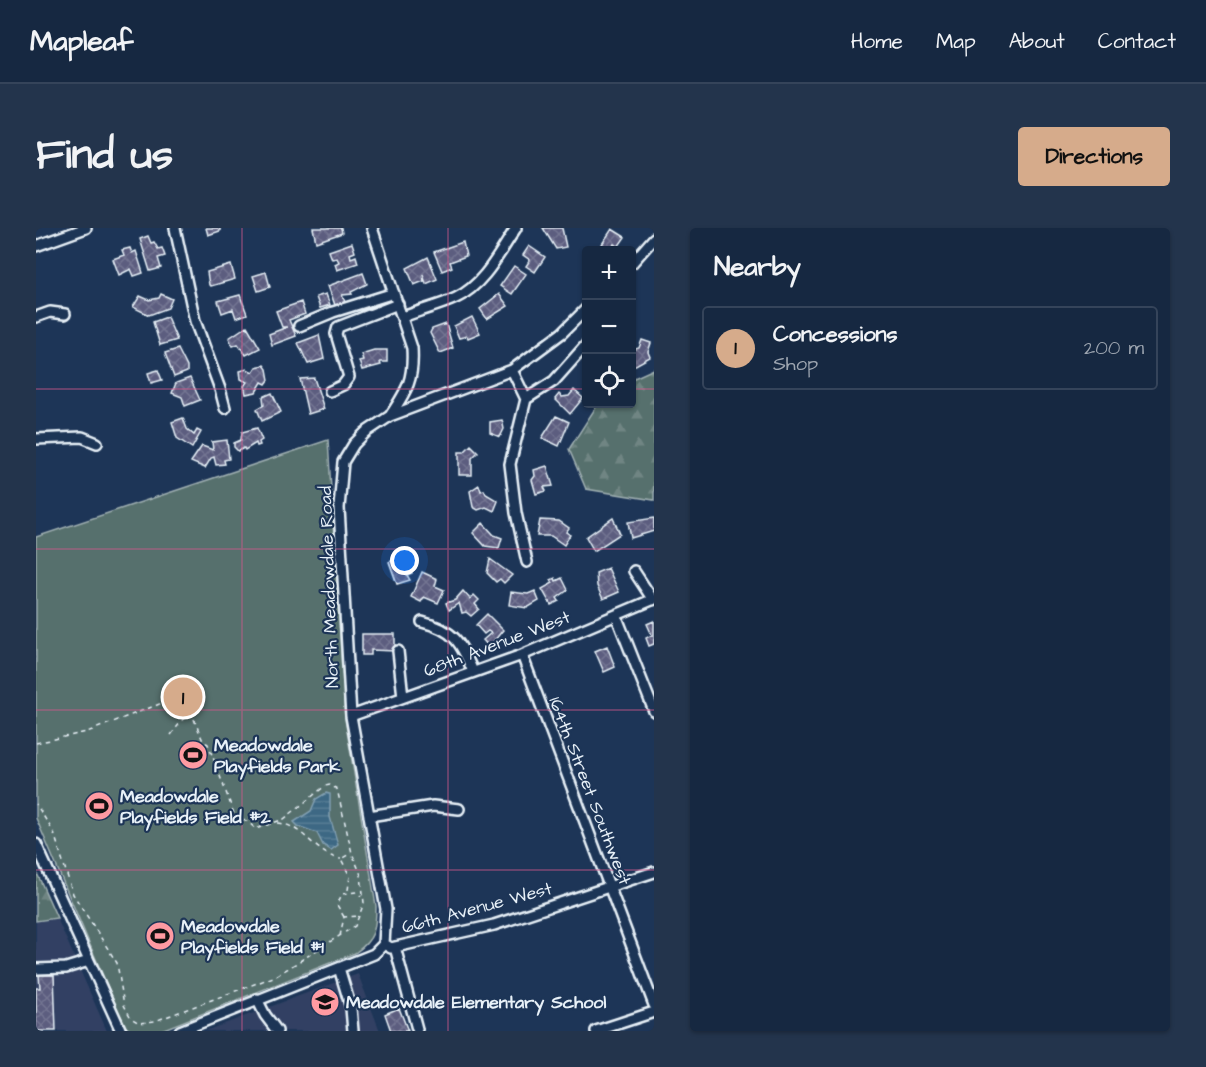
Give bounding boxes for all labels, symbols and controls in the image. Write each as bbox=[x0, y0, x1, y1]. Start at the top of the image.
text: Mapleaf bbox=[30, 22, 133, 61]
text: Home bbox=[851, 27, 903, 56]
text: Map bbox=[936, 27, 976, 56]
text: About bbox=[1009, 27, 1065, 56]
text: Contact bbox=[1098, 27, 1176, 56]
text: Find us bbox=[36, 127, 173, 185]
button: Directions bbox=[1018, 127, 1170, 186]
map controls bbox=[582, 246, 636, 408]
button: + bbox=[582, 246, 636, 300]
text: Nearby bbox=[714, 249, 801, 285]
button: − bbox=[582, 300, 636, 354]
text: Concessions bbox=[773, 319, 898, 350]
text: 1 bbox=[734, 334, 737, 362]
text: 200 m bbox=[1084, 334, 1144, 362]
text: Shop bbox=[773, 350, 818, 378]
button: locate bbox=[582, 354, 636, 408]
street label: North Meadowdale Road bbox=[313, 486, 345, 688]
your location bbox=[390, 546, 419, 575]
street label: 68th Avenue West bbox=[420, 604, 575, 683]
pin: 1 bbox=[164, 674, 202, 720]
street label: 164th Street Southwest bbox=[543, 693, 638, 889]
place label: Meadowdale Playfields Park bbox=[214, 733, 341, 780]
sports icon: Meadowdale Playfields Park bbox=[177, 739, 209, 771]
place label: Meadowdale Playfields Field #2 bbox=[120, 784, 271, 831]
sports icon: Meadowdale Playfields Field #2 bbox=[83, 790, 115, 822]
street label: 66th Avenue West bbox=[399, 876, 556, 940]
place label: Meadowdale Playfields Field #1 bbox=[181, 914, 324, 961]
sports icon: Meadowdale Playfields Field #1 bbox=[144, 920, 176, 952]
school or university icon: Meadowdale Elementary School bbox=[309, 986, 341, 1018]
place label: Meadowdale Elementary School bbox=[346, 990, 606, 1016]

